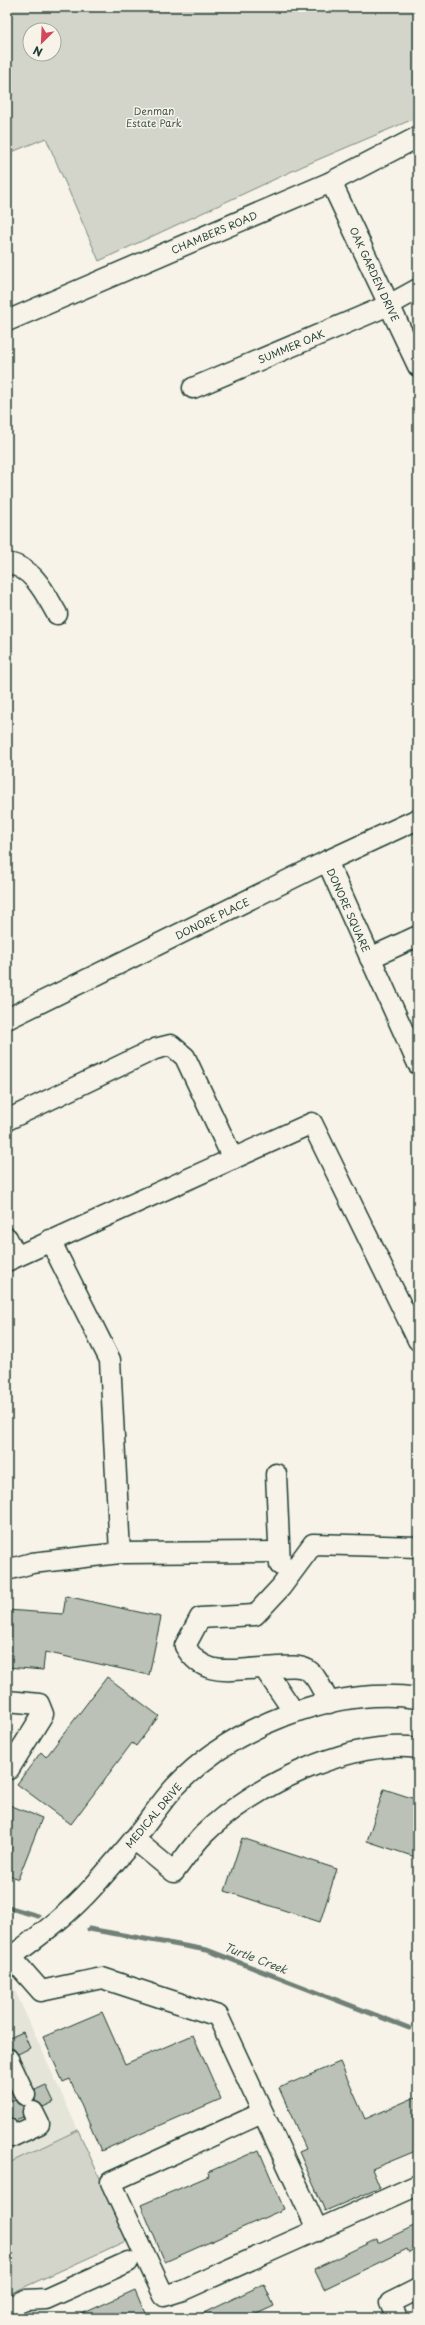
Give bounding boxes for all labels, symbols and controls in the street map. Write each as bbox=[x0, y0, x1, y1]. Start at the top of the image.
north arrow bbox=[22, 22, 62, 62]
text: N bbox=[30, 42, 45, 61]
park label: Denman Estate Park bbox=[126, 103, 182, 130]
street label: CHAMBERS ROAD bbox=[169, 207, 259, 257]
street label: OAK GARDEN DRIVE bbox=[347, 224, 403, 324]
street label: SUMMER OAK bbox=[255, 325, 327, 367]
street label: DONORE SQUARE bbox=[324, 866, 374, 954]
street label: DONORE PLACE bbox=[172, 894, 252, 942]
street label: MEDICAL DRIVE bbox=[121, 1779, 185, 1851]
water label: Turtle Creek bbox=[222, 1938, 291, 1978]

